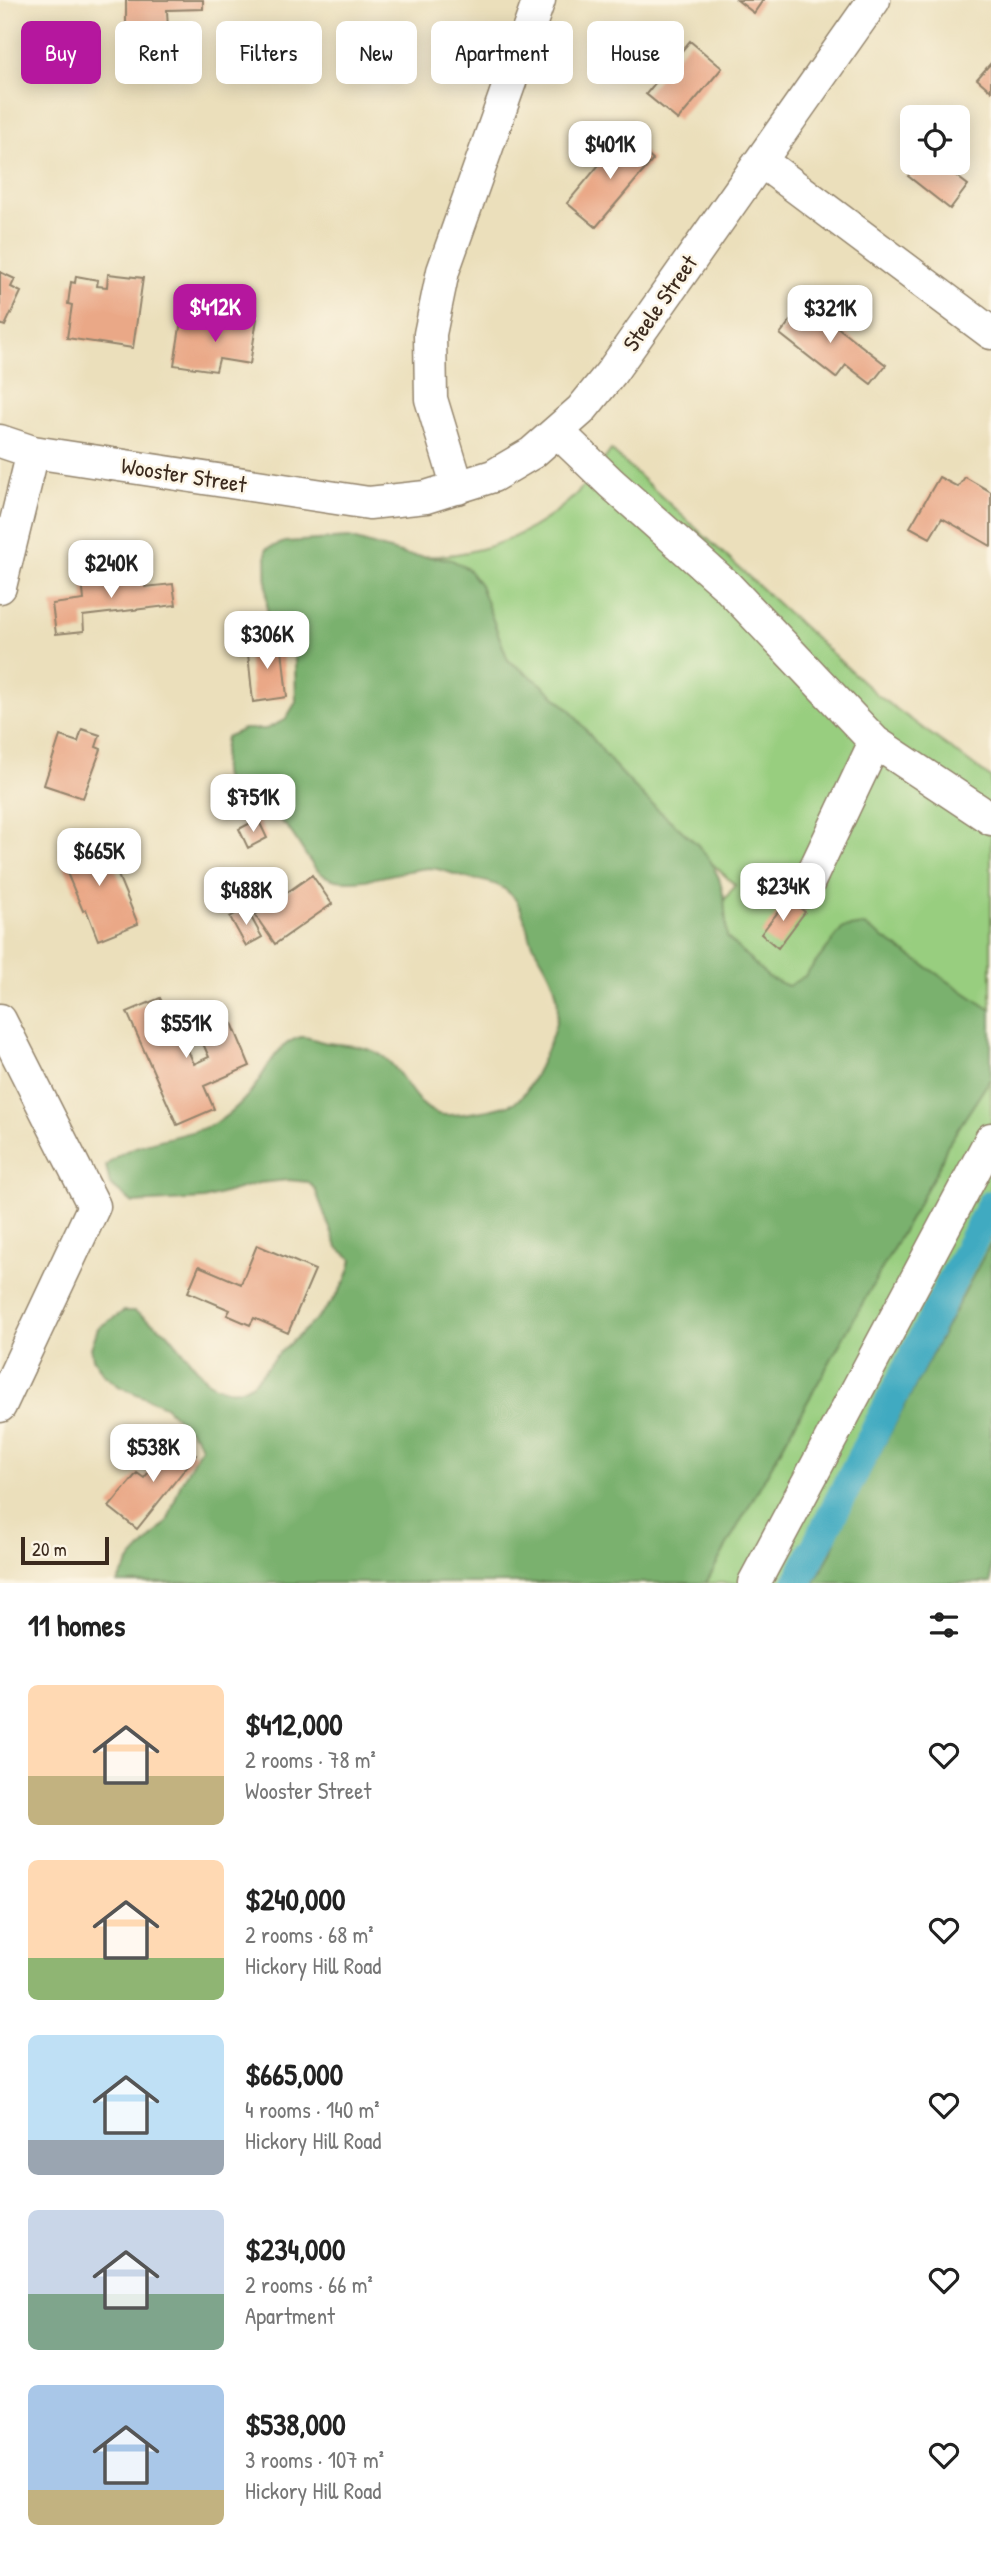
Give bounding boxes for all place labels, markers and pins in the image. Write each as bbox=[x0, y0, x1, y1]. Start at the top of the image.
pin: $401K bbox=[561, 122, 659, 181]
pin: $412K bbox=[166, 284, 264, 344]
pin: $321K bbox=[781, 286, 879, 345]
pin: $240K bbox=[62, 540, 160, 600]
pin: $306K bbox=[218, 612, 316, 671]
pin: $751K bbox=[204, 774, 302, 834]
pin: $665K bbox=[50, 828, 148, 888]
pin: $234K bbox=[734, 864, 832, 923]
pin: $488K bbox=[197, 867, 295, 927]
pin: $551K bbox=[137, 1000, 235, 1060]
pin: $538K bbox=[104, 1424, 202, 1484]

